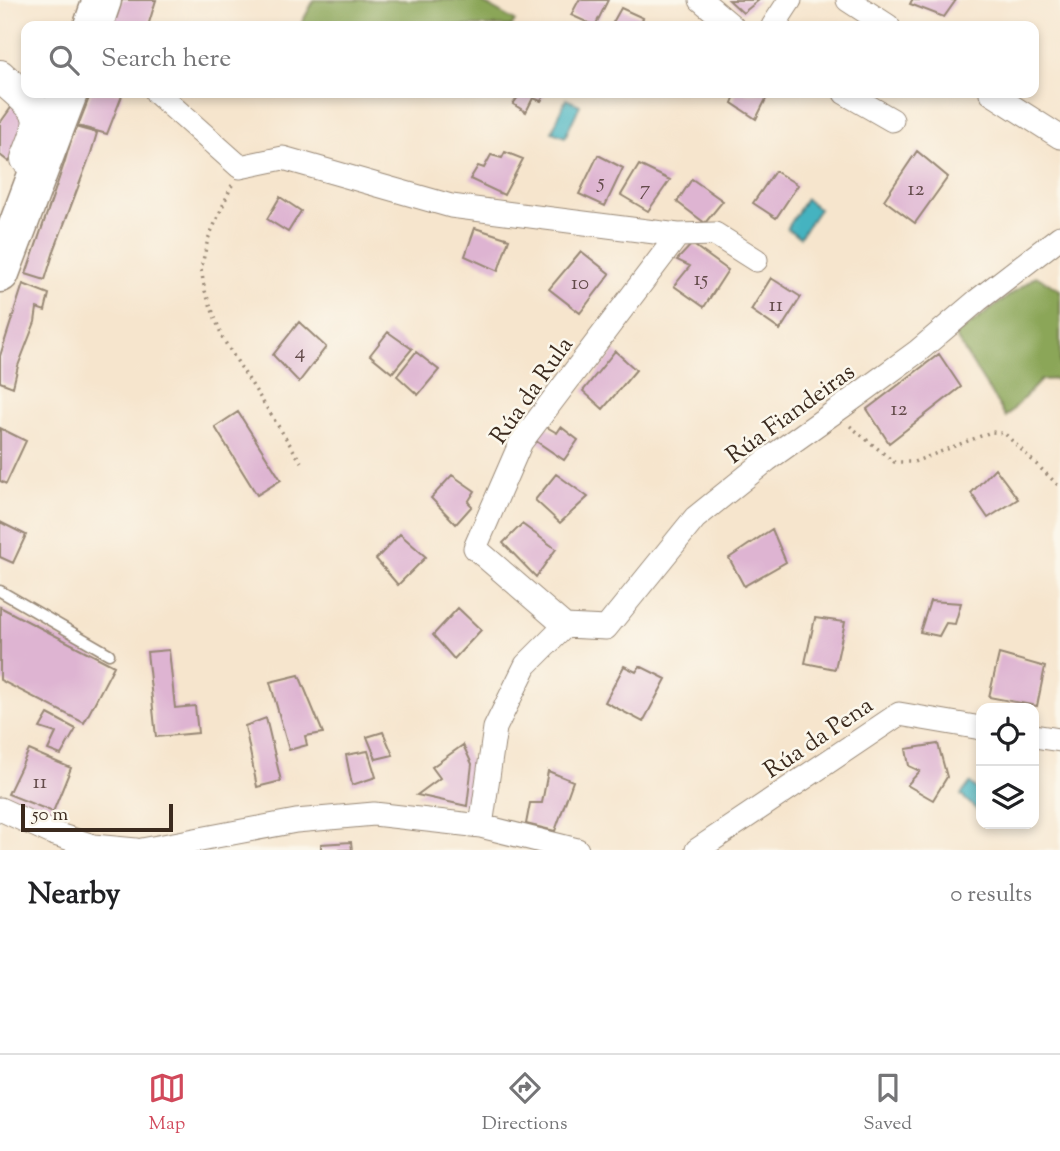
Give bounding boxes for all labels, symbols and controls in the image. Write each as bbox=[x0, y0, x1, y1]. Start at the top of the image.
search box bbox=[21, 21, 1039, 98]
icon: search bbox=[45, 41, 83, 79]
text: Search here bbox=[101, 41, 231, 78]
house number: 5 bbox=[596, 168, 605, 198]
house number: 7 bbox=[640, 175, 651, 205]
house number: 12 bbox=[908, 175, 925, 205]
house number: 15 bbox=[694, 265, 708, 295]
house number: 10 bbox=[571, 269, 589, 299]
house number: 11 bbox=[769, 291, 783, 321]
street label: Rúa da Rula bbox=[483, 330, 582, 452]
house number: 4 bbox=[295, 338, 305, 368]
street label: Rúa Fiandeiras bbox=[720, 356, 863, 473]
house number: 12 bbox=[891, 395, 908, 425]
street label: Rúa da Pena bbox=[758, 690, 881, 788]
map controls bbox=[976, 703, 1039, 829]
button: locate bbox=[976, 703, 1039, 766]
button: layers bbox=[976, 766, 1039, 829]
house number: 11 bbox=[33, 768, 47, 798]
scale bar bbox=[21, 801, 173, 833]
text: 50 m bbox=[32, 802, 68, 829]
text: Nearby bbox=[28, 874, 120, 917]
text: 0 results bbox=[950, 879, 1032, 912]
tab: Map bbox=[148, 1069, 186, 1138]
tab: Directions bbox=[482, 1069, 567, 1138]
tab: Saved bbox=[863, 1069, 912, 1138]

